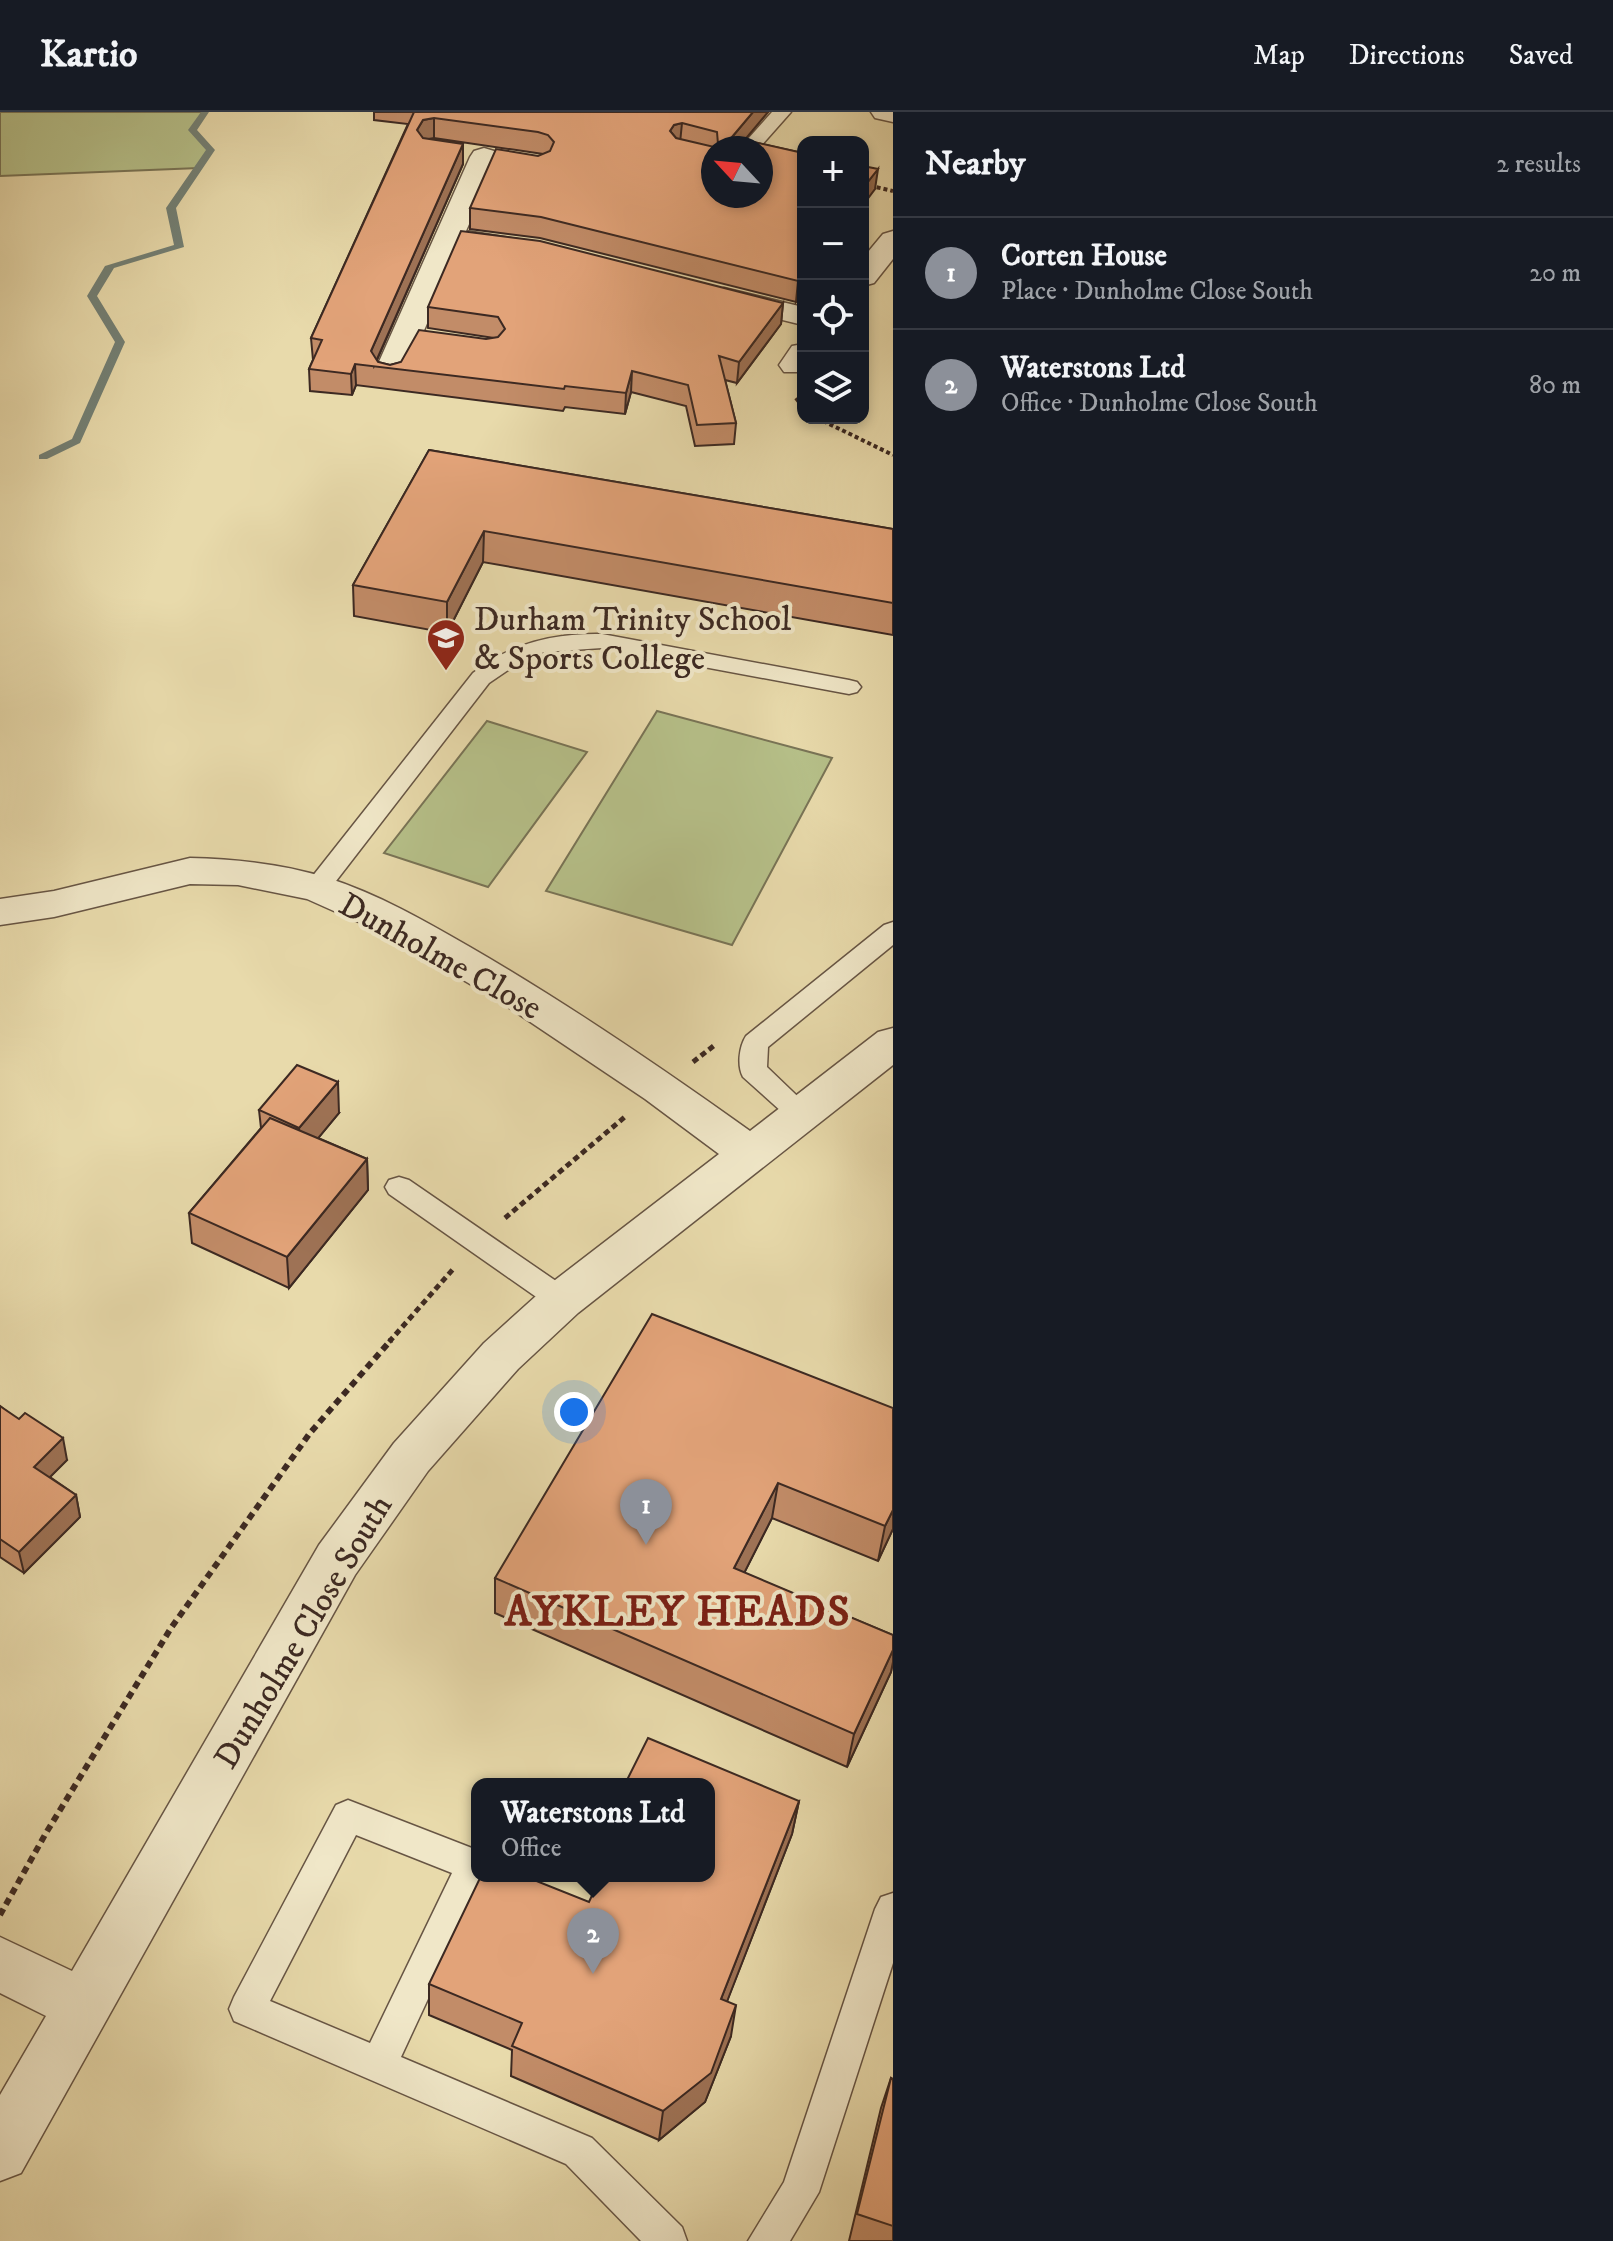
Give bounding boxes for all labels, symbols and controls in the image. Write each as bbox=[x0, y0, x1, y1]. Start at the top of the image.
text: Kartio bbox=[40, 31, 137, 79]
text: Map bbox=[1253, 38, 1305, 73]
text: Directions bbox=[1349, 38, 1465, 73]
text: Saved bbox=[1509, 38, 1573, 73]
north arrow bbox=[701, 136, 773, 208]
map controls bbox=[797, 136, 869, 424]
button: + bbox=[797, 136, 869, 208]
text: Nearby bbox=[925, 143, 1026, 185]
text: 2 results bbox=[1496, 148, 1581, 181]
button: − bbox=[797, 208, 869, 280]
text: Corten House bbox=[1001, 238, 1167, 275]
text: 1 bbox=[946, 257, 956, 290]
text: 20 m bbox=[1529, 257, 1581, 290]
text: Place · Dunholme Close South bbox=[1001, 275, 1313, 308]
button: locate bbox=[797, 280, 869, 352]
text: Waterstons Ltd bbox=[1001, 350, 1185, 387]
button: layers bbox=[797, 352, 869, 424]
text: 2 bbox=[945, 369, 957, 402]
text: 80 m bbox=[1529, 369, 1581, 402]
text: Office · Dunholme Close South bbox=[1001, 387, 1318, 420]
place label: Durham Trinity School & Sports College bbox=[474, 599, 792, 680]
school or university icon: Durham Trinity School & Sports College bbox=[425, 617, 467, 672]
street label: Dunholme Close bbox=[331, 884, 549, 1030]
your location bbox=[554, 1392, 594, 1432]
pin: 1 bbox=[620, 1479, 672, 1545]
street label: Dunholme Close South bbox=[205, 1487, 402, 1777]
district label: AYKLEY HEADS bbox=[504, 1587, 851, 1639]
popup bbox=[471, 1778, 715, 1882]
text: Waterstons Ltd bbox=[501, 1795, 685, 1832]
text: Office bbox=[501, 1832, 562, 1865]
pin: 2 bbox=[567, 1908, 619, 1974]

